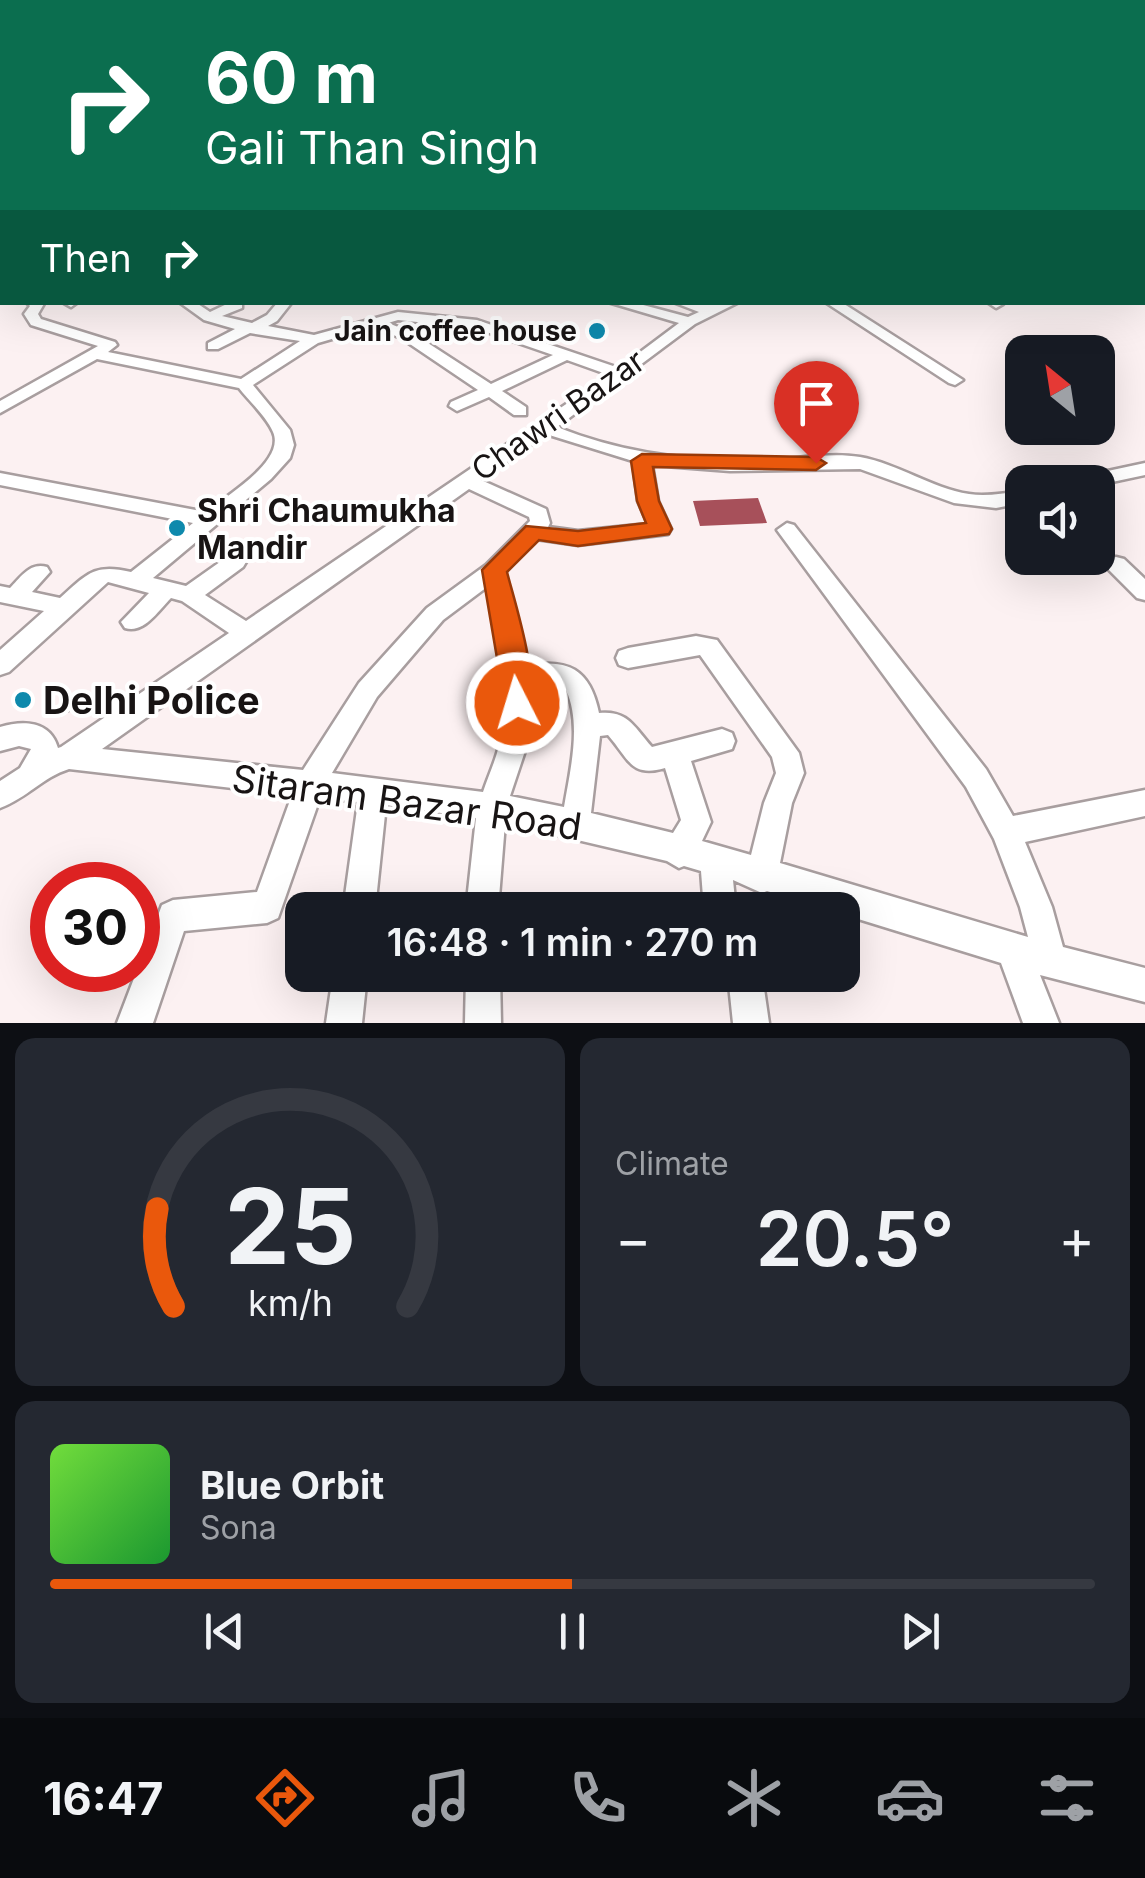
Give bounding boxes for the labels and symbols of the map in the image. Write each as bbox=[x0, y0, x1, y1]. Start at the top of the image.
place label: Jain coffee house bbox=[334, 314, 577, 348]
marker: Jain coffee house bbox=[586, 320, 608, 342]
north arrow bbox=[1005, 335, 1115, 445]
street label: Chawri Bazar bbox=[464, 341, 652, 489]
pin bbox=[774, 361, 859, 464]
place label: Shri Chaumukha Mandir bbox=[197, 491, 456, 567]
marker: Shri Chaumukha Mandir bbox=[166, 517, 188, 539]
position arrow bbox=[465, 651, 569, 755]
place label: Delhi Police bbox=[43, 677, 260, 723]
marker: Delhi Police bbox=[12, 689, 34, 711]
street label: Sitaram Bazar Road bbox=[229, 755, 585, 849]
speed limit sign: 30 bbox=[30, 862, 160, 992]

